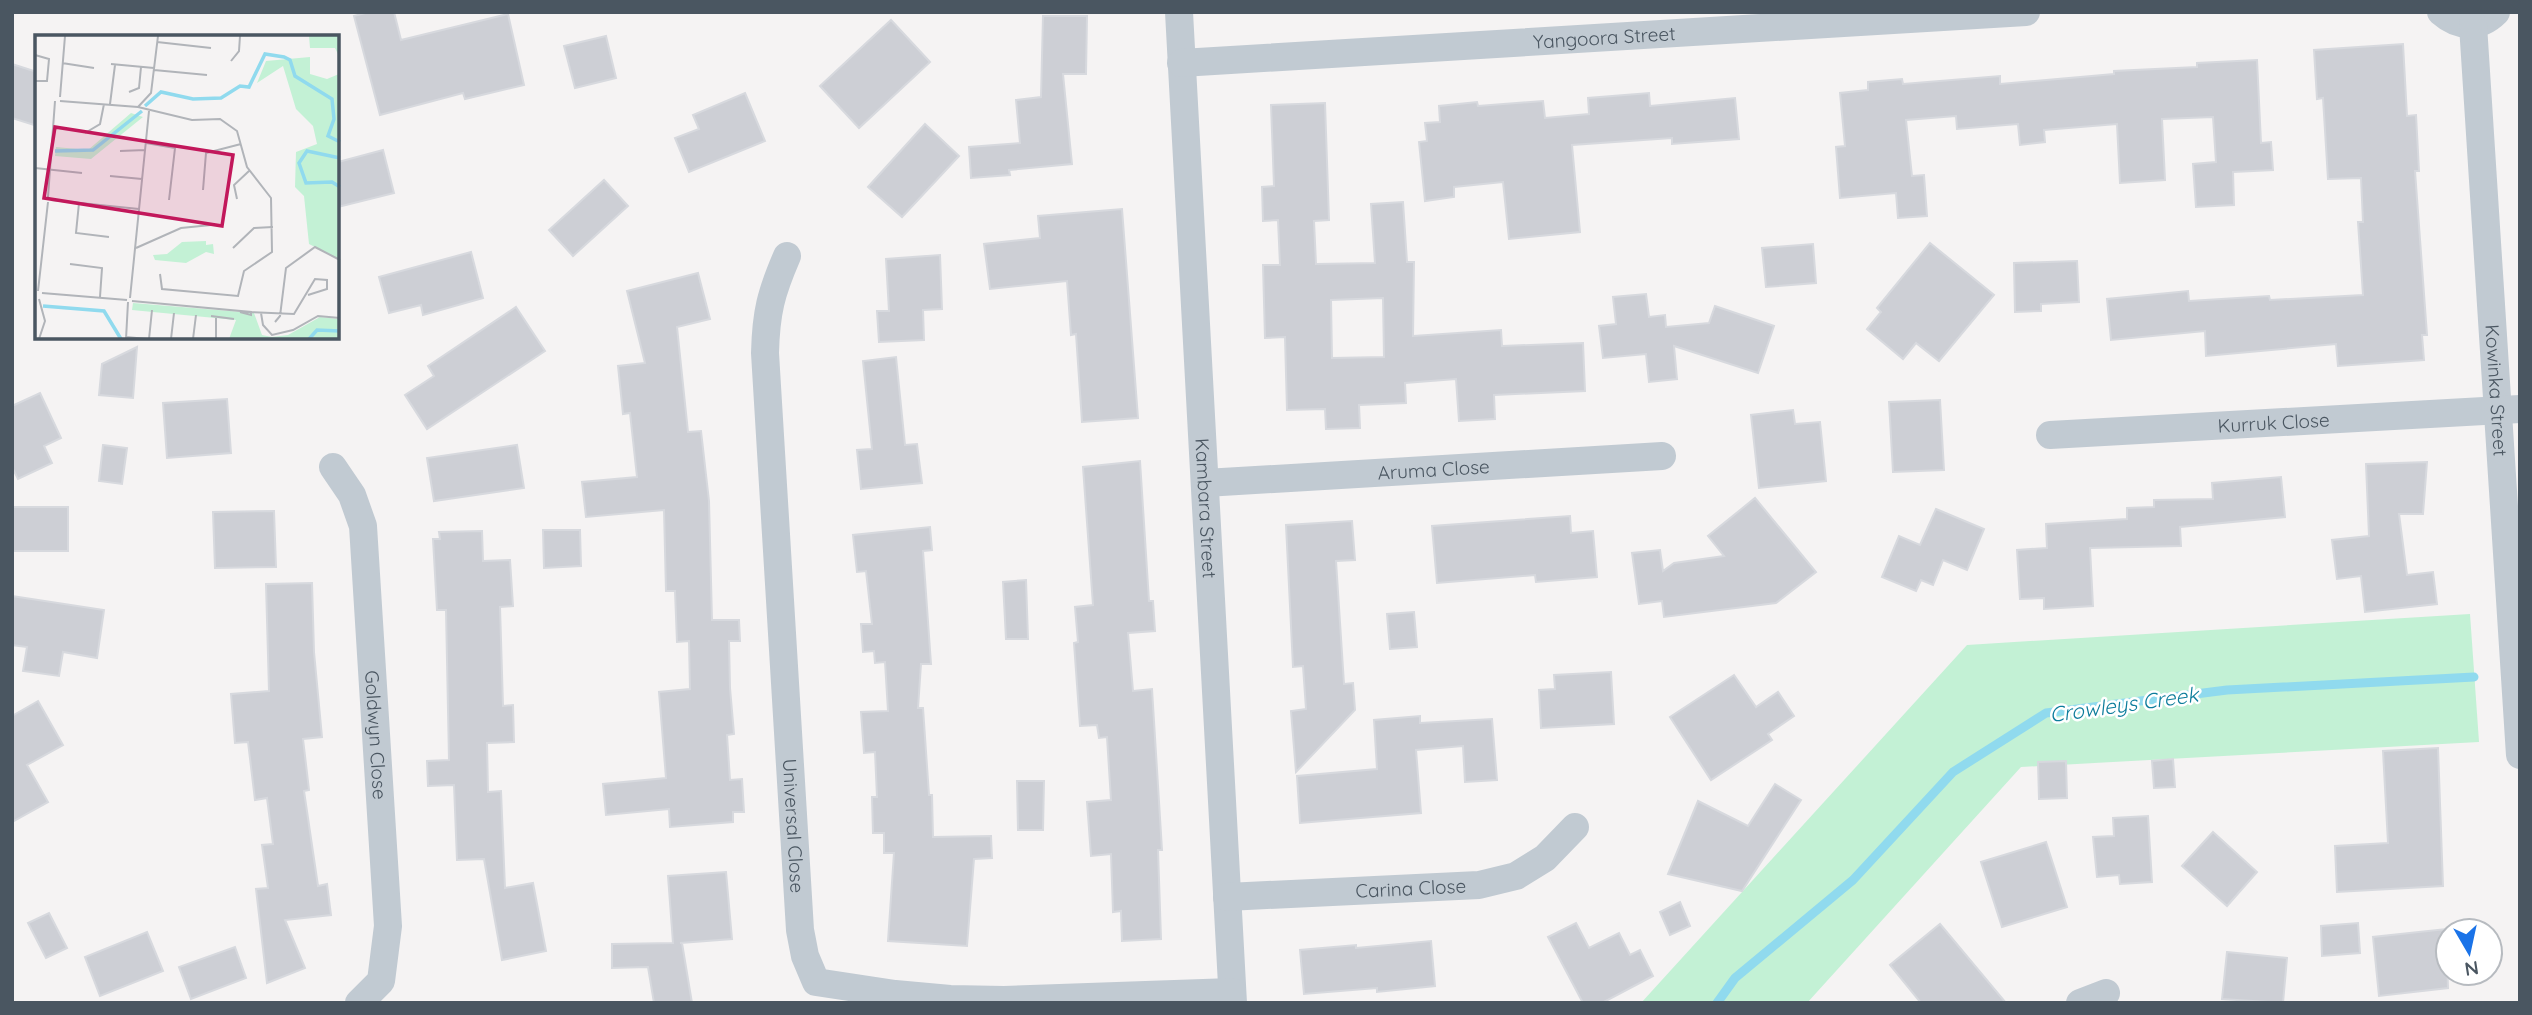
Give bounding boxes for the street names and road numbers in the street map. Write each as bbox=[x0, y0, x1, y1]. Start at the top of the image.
street label: Yangoora Street bbox=[1532, 21, 1676, 54]
street label: Kowinka Street bbox=[2480, 324, 2513, 457]
street label: Kurruk Close bbox=[2217, 408, 2330, 438]
street label: Kambara Street bbox=[1190, 437, 1222, 579]
street label: Aruma Close bbox=[1377, 454, 1490, 485]
street label: Goldwyn Close bbox=[360, 670, 392, 800]
street label: Universal Close bbox=[778, 758, 810, 894]
street label: Carina Close bbox=[1355, 874, 1467, 903]

